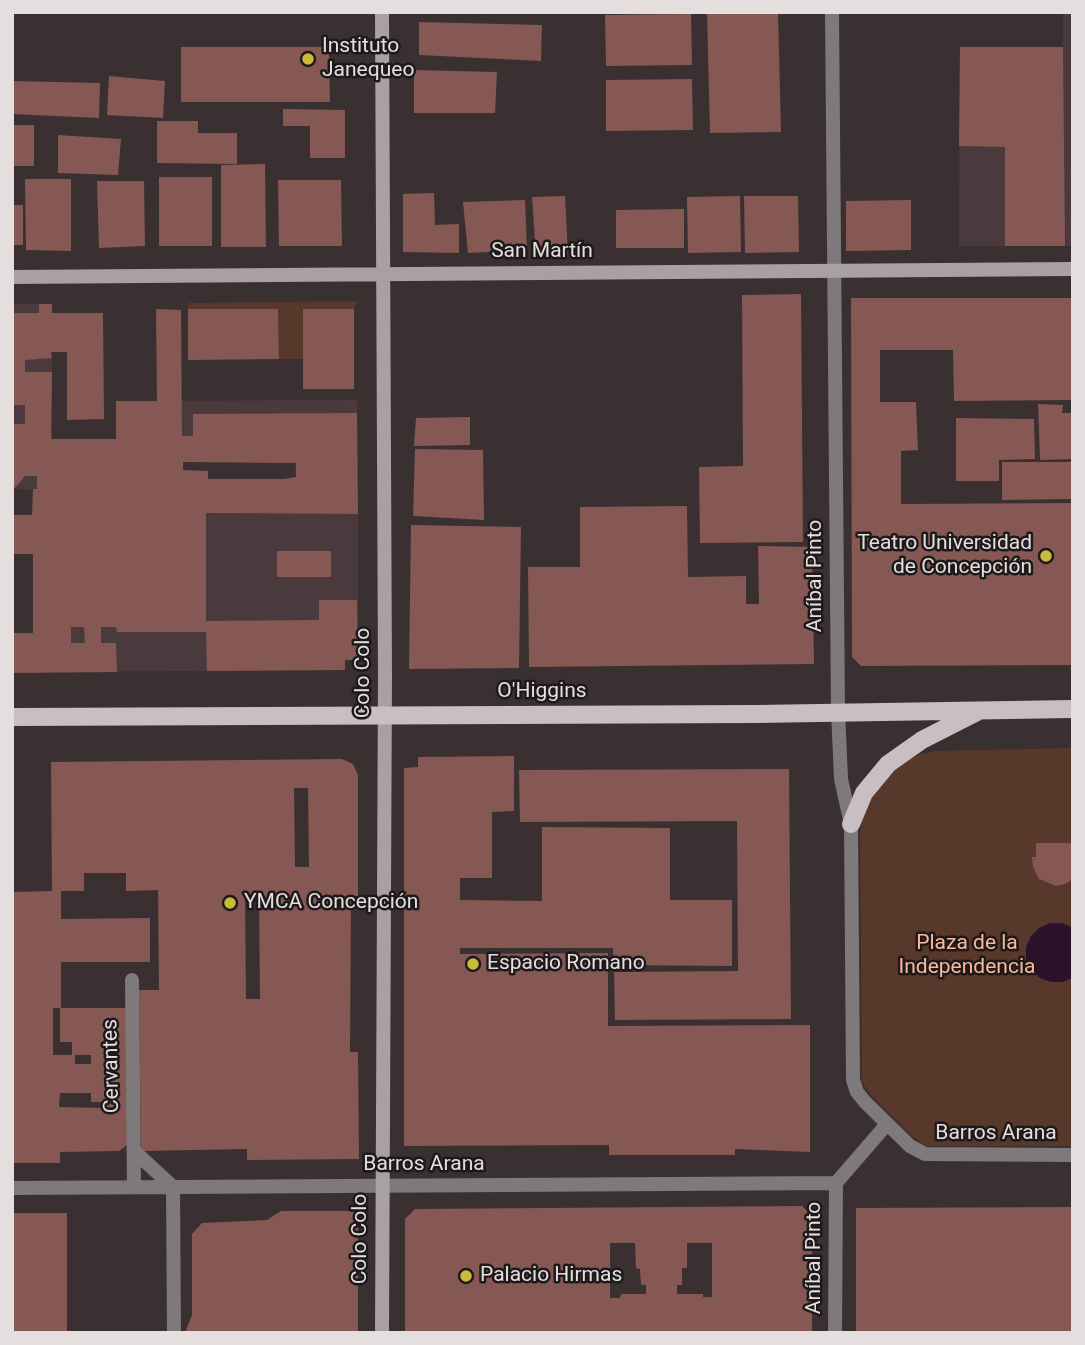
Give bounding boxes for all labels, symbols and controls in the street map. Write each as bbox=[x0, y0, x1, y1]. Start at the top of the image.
place label: Instituto Janequeo bbox=[322, 34, 414, 84]
marker: Instituto Janequeo bbox=[300, 51, 316, 67]
street label: San Martín bbox=[491, 239, 593, 265]
street label: Aníbal Pinto bbox=[803, 520, 829, 632]
place label: Teatro Universidad de Concepción bbox=[857, 531, 1032, 581]
marker: Teatro Universidad de Concepción bbox=[1038, 548, 1054, 564]
street label: Colo Colo bbox=[351, 628, 377, 718]
street label: O'Higgins bbox=[497, 679, 587, 705]
place label: YMCA Concepción bbox=[244, 890, 418, 916]
marker: YMCA Concepción bbox=[222, 895, 238, 911]
park label: Plaza de la Independencia bbox=[899, 931, 1035, 981]
place label: Espacio Romano bbox=[487, 951, 645, 977]
marker: Espacio Romano bbox=[465, 956, 481, 972]
street label: Cervantes bbox=[99, 1019, 125, 1113]
street label: Barros Arana bbox=[935, 1121, 1057, 1147]
street label: Barros Arana bbox=[363, 1152, 485, 1178]
street label: Colo Colo bbox=[348, 1194, 374, 1284]
street label: Aníbal Pinto bbox=[802, 1202, 828, 1314]
place label: Palacio Hirmas bbox=[480, 1263, 622, 1289]
marker: Palacio Hirmas bbox=[458, 1268, 474, 1284]

